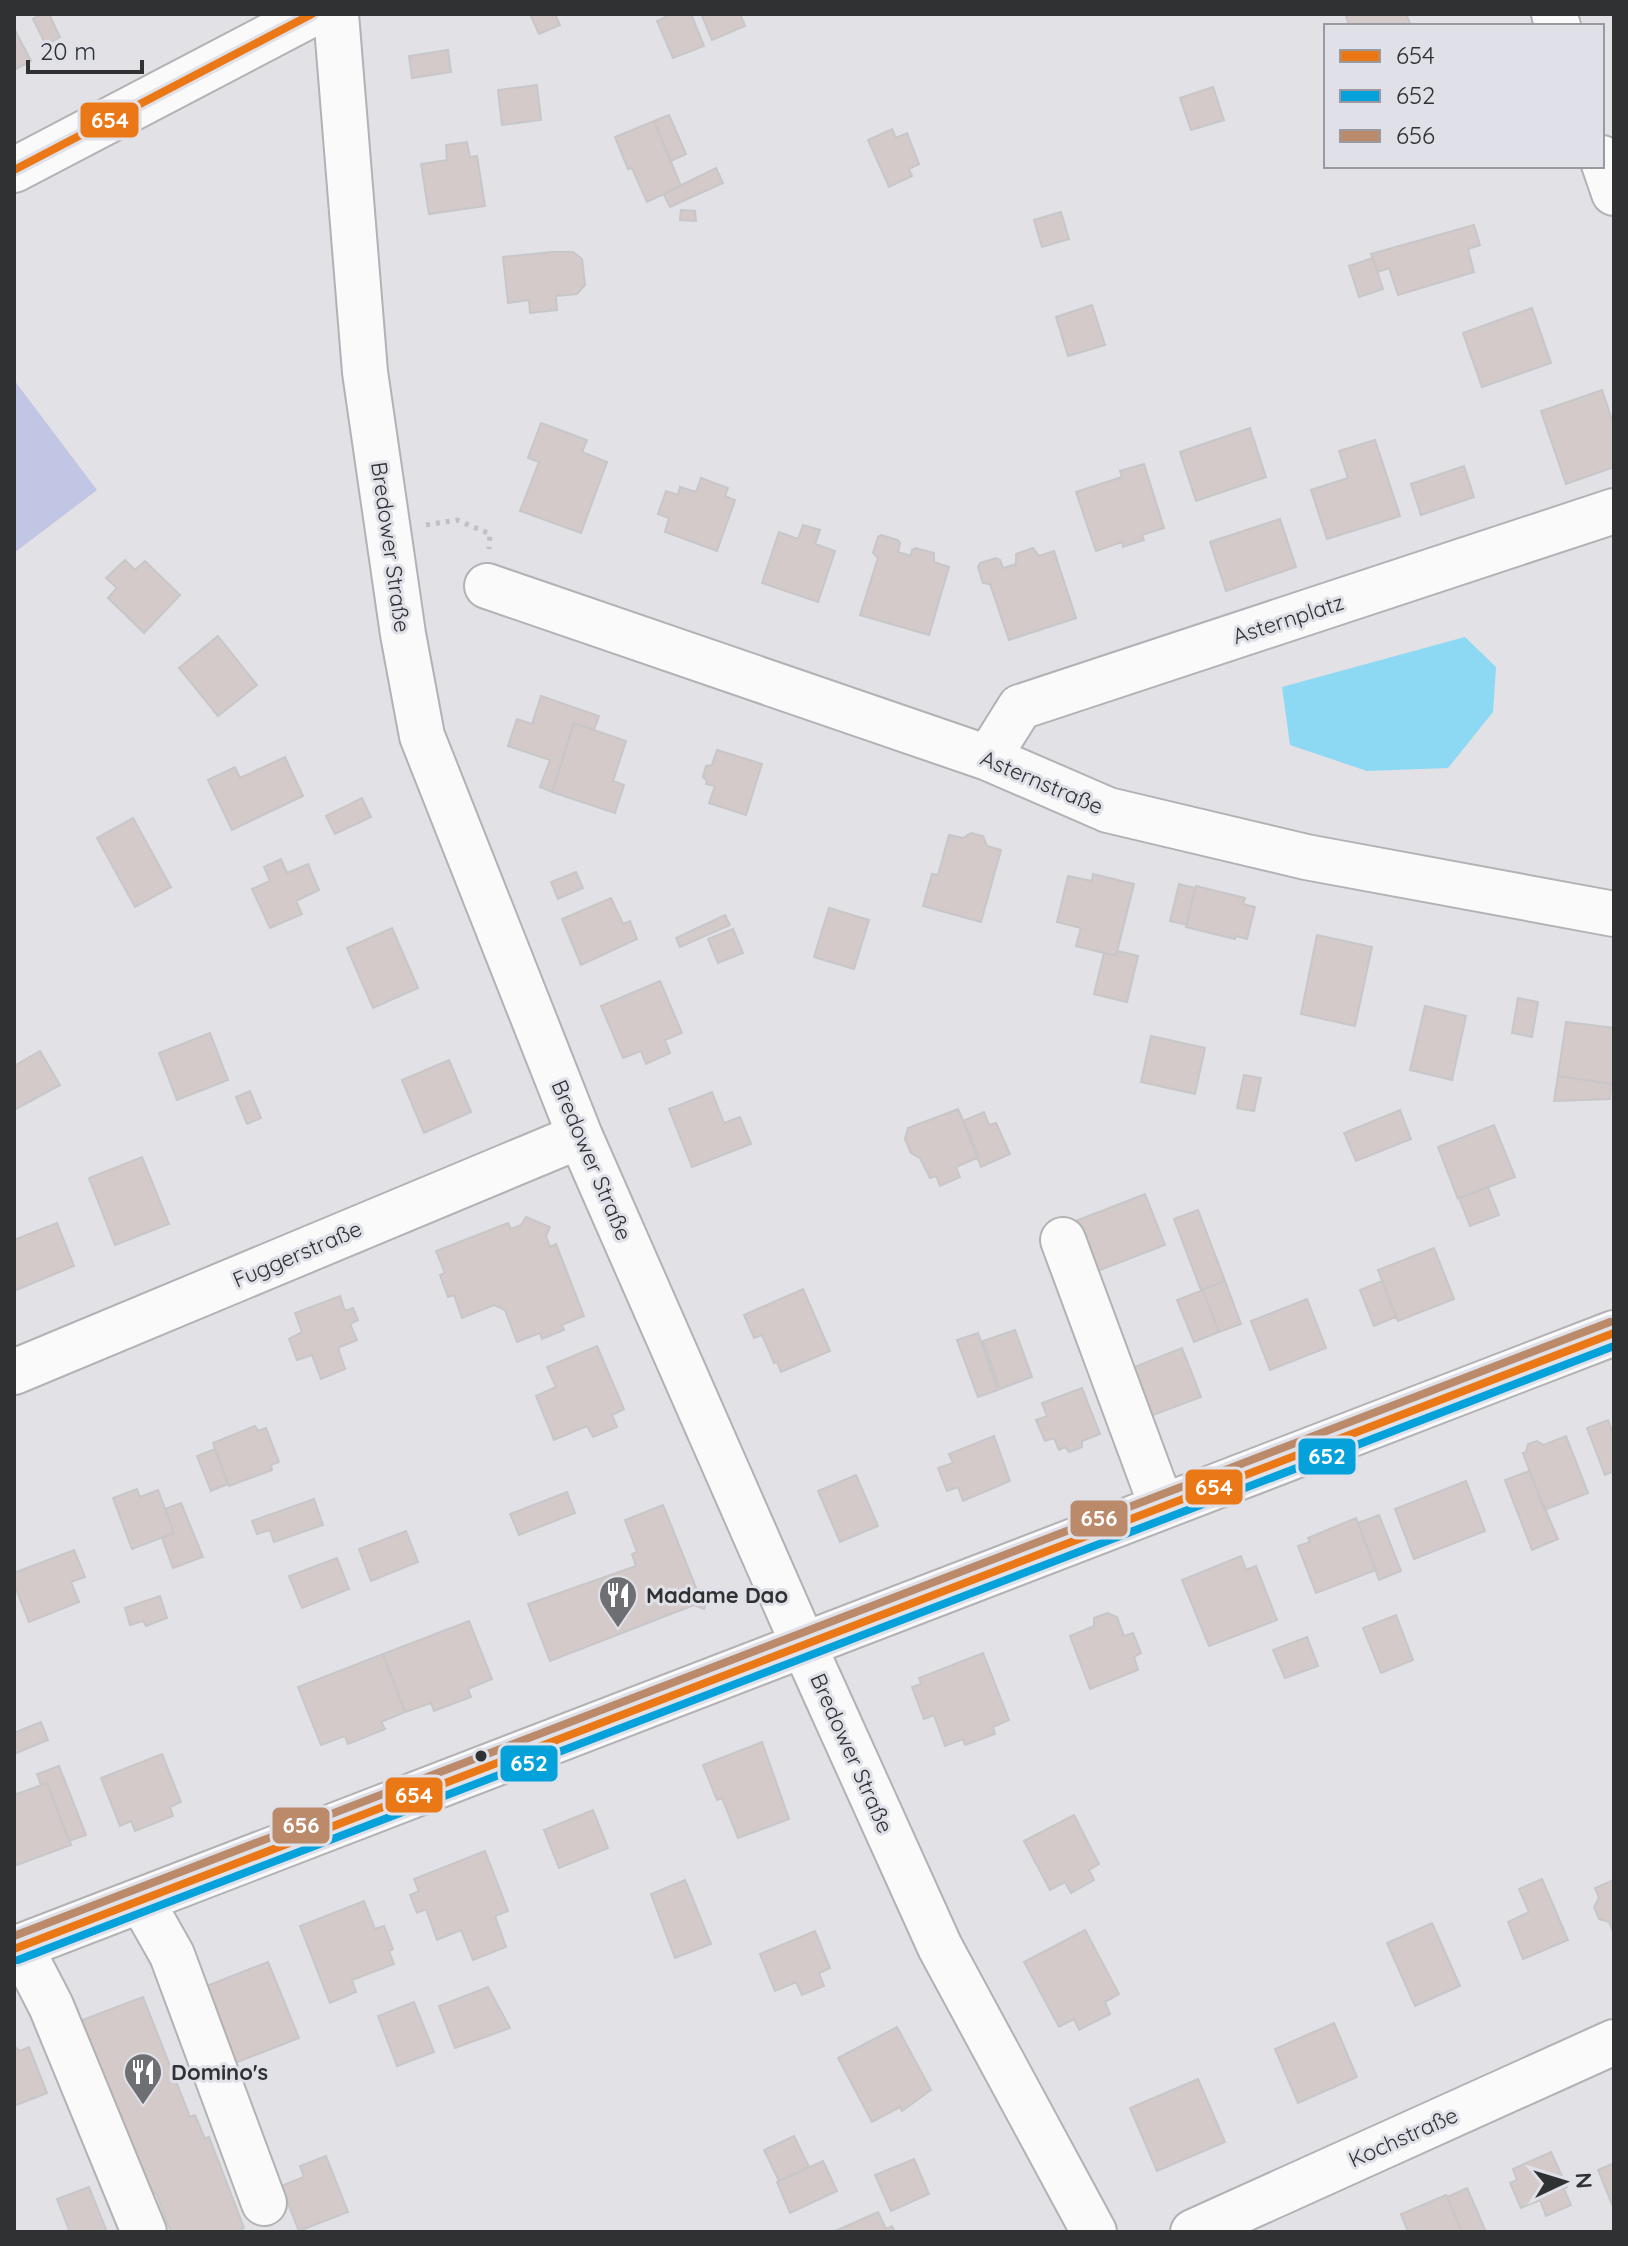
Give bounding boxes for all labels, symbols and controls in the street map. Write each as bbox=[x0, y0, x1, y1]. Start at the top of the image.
scale bar bbox=[28, 24, 142, 74]
legend bbox=[1324, 24, 1604, 168]
text: 20 m bbox=[40, 36, 96, 66]
text: 654 bbox=[1396, 40, 1435, 70]
text: 652 bbox=[1396, 80, 1435, 110]
line badge: 654 bbox=[79, 101, 140, 139]
text: 654 bbox=[91, 106, 129, 134]
text: 656 bbox=[1396, 120, 1435, 150]
street label: Bredower Straße bbox=[365, 460, 417, 634]
street label: Asternplatz bbox=[1229, 588, 1347, 650]
street label: Asternstraße bbox=[976, 744, 1108, 820]
street label: Bredower Straße bbox=[546, 1075, 638, 1245]
street label: Fuggerstraße bbox=[228, 1214, 366, 1294]
line badge: 652 bbox=[1297, 1437, 1357, 1476]
text: 652 bbox=[1308, 1442, 1346, 1470]
line badge: 654 bbox=[1184, 1468, 1244, 1506]
text: 654 bbox=[1195, 1473, 1233, 1501]
line badge: 656 bbox=[1069, 1499, 1129, 1538]
text: 656 bbox=[1080, 1504, 1118, 1532]
restaurant icon: Madame Dao bbox=[597, 1574, 639, 1629]
place label: Madame Dao bbox=[646, 1581, 788, 1609]
street label: Bredower Straße bbox=[804, 1669, 900, 1837]
line badge: 652 bbox=[499, 1744, 559, 1783]
unlabelled marker bbox=[473, 1748, 489, 1764]
text: 652 bbox=[510, 1749, 548, 1777]
line badge: 654 bbox=[384, 1776, 444, 1814]
text: 654 bbox=[395, 1781, 433, 1809]
line badge: 656 bbox=[271, 1806, 331, 1845]
text: 656 bbox=[282, 1811, 320, 1839]
restaurant icon: Domino's bbox=[122, 2051, 164, 2106]
place label: Domino's bbox=[171, 2058, 268, 2086]
street label: Kochstraße bbox=[1344, 2100, 1462, 2174]
north arrow bbox=[1524, 2142, 1604, 2222]
text: N bbox=[1569, 2172, 1598, 2190]

